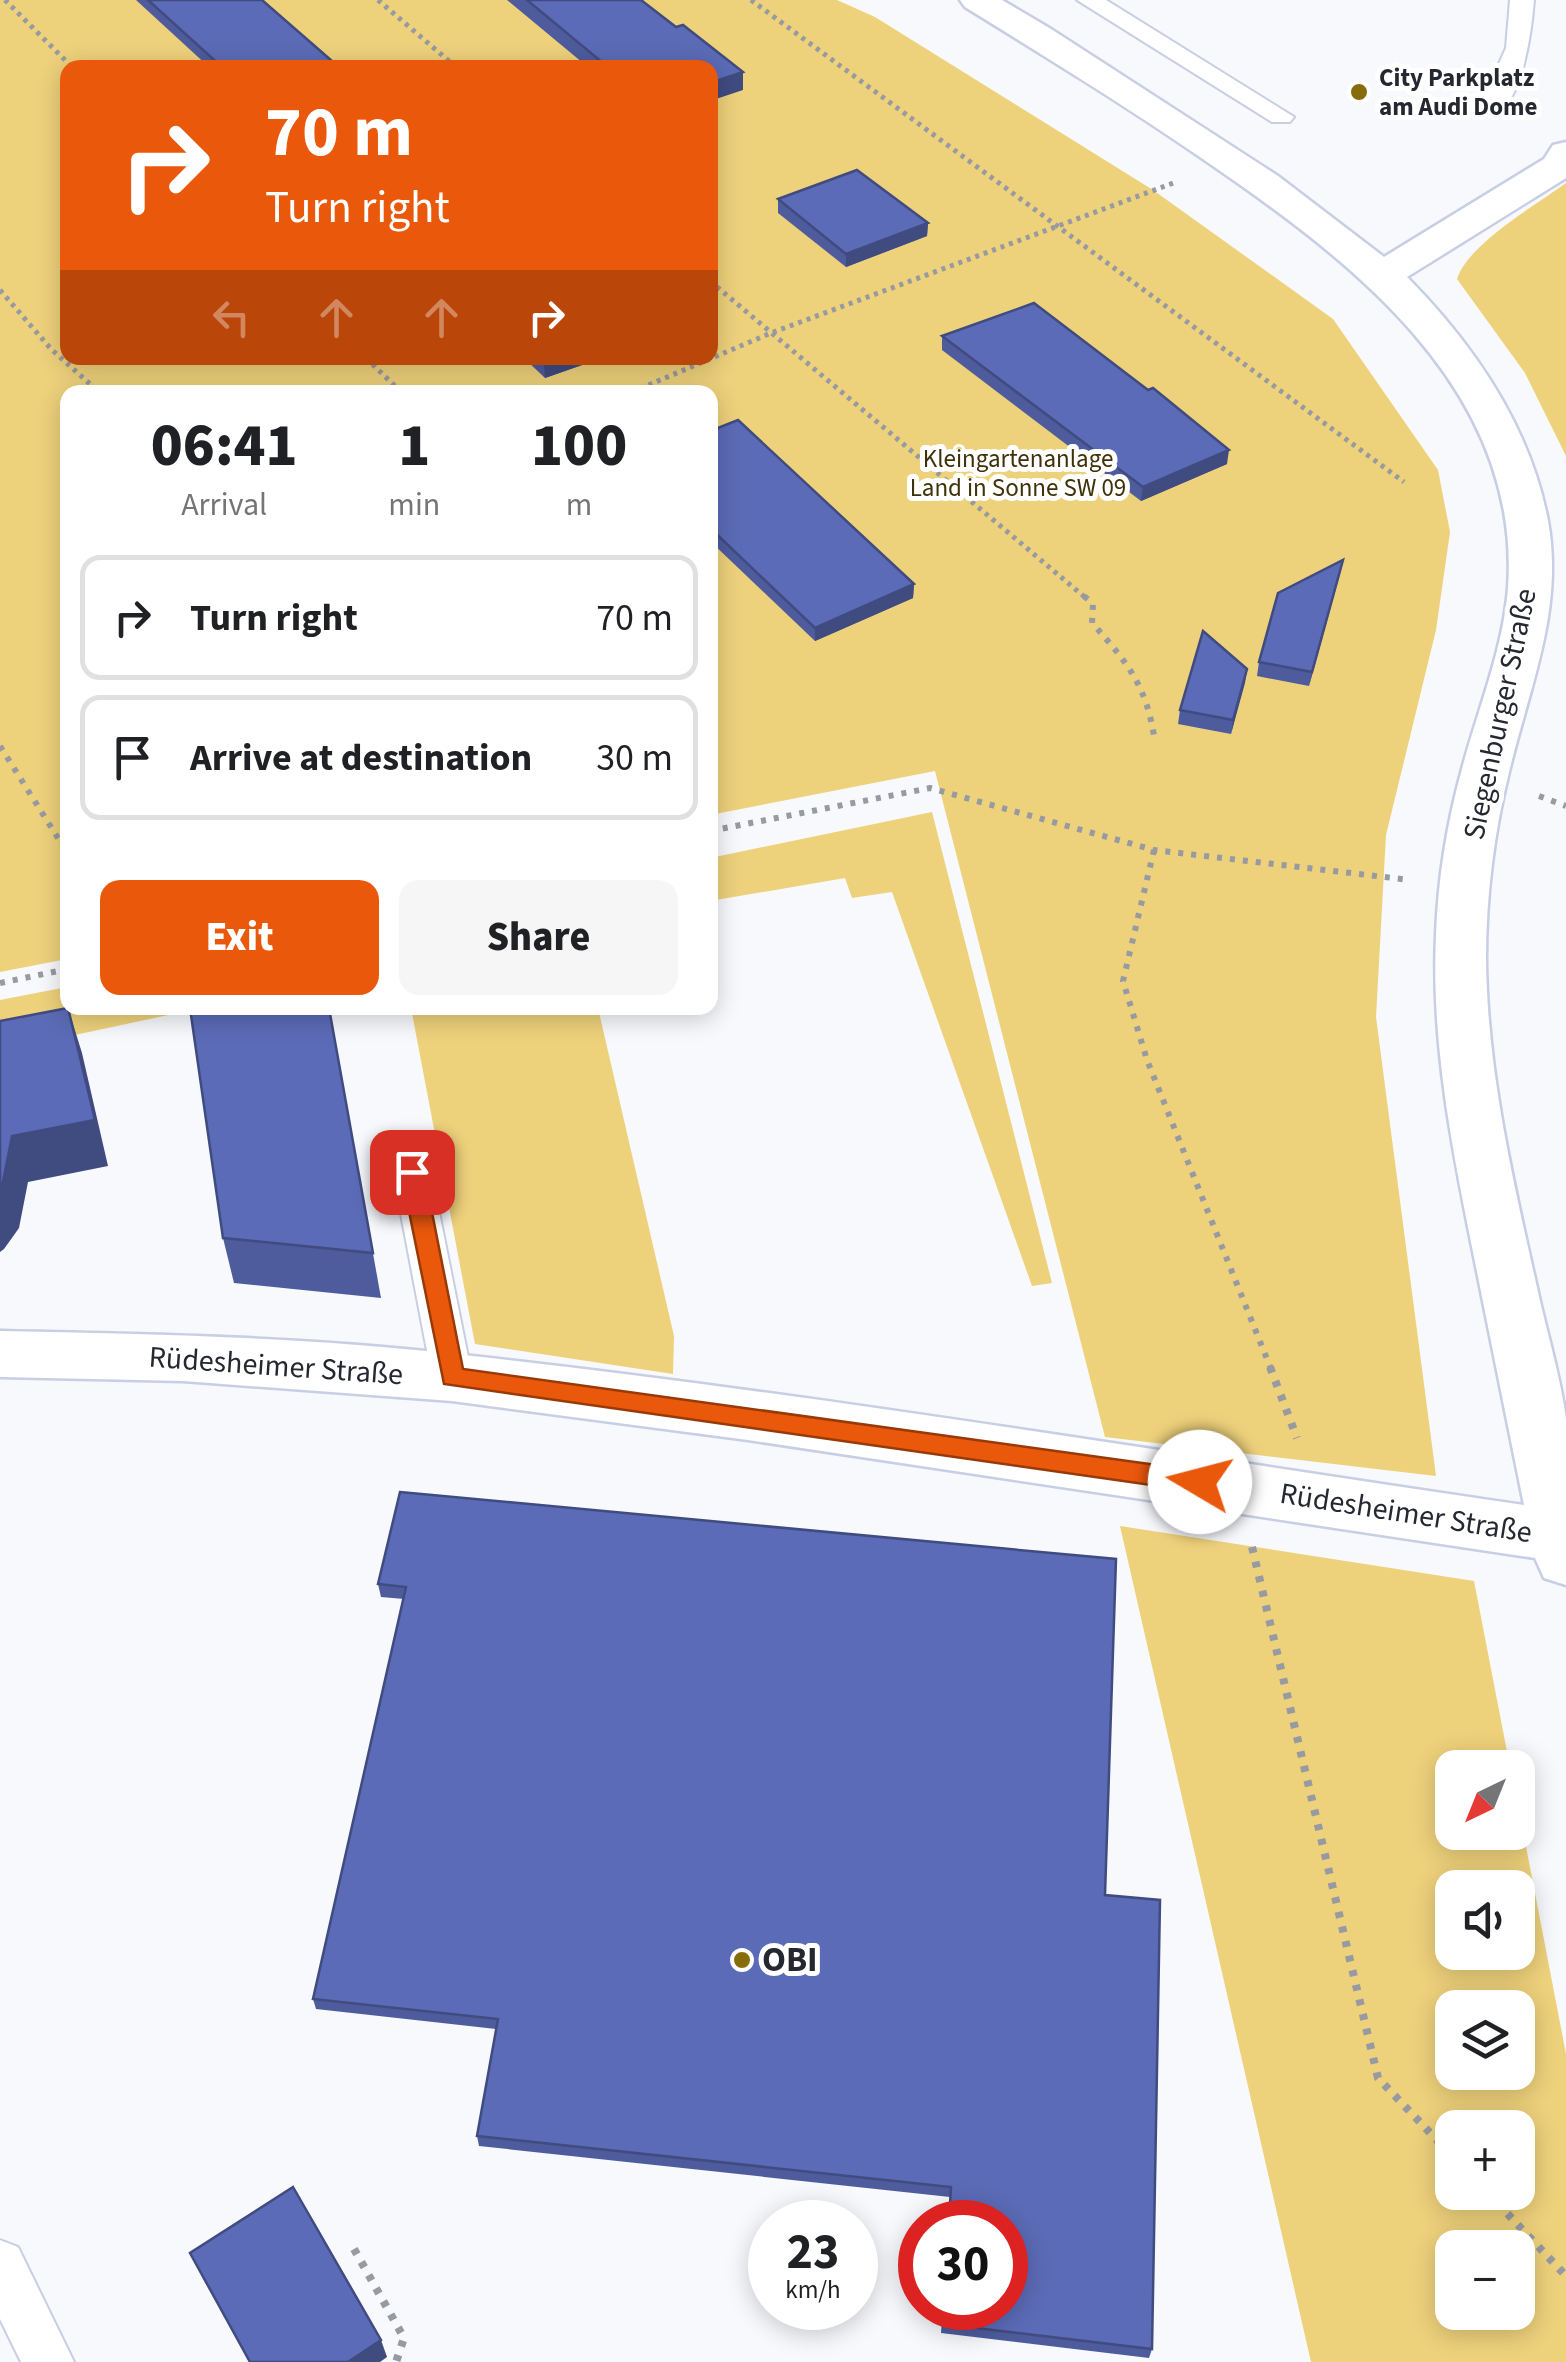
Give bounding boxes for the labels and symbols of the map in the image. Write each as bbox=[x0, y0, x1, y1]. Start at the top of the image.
place label: City Parkplatz am Audi Dome bbox=[1379, 60, 1537, 125]
marker: City Parkplatz am Audi Dome bbox=[1348, 81, 1370, 103]
park label: Kleingartenanlage Land in Sonne SW 09 bbox=[910, 441, 1126, 506]
street label: Siegenburger Straße bbox=[1452, 585, 1548, 843]
pin bbox=[370, 1130, 455, 1215]
street label: Rüdesheimer Straße bbox=[147, 1336, 405, 1396]
position arrow bbox=[1148, 1430, 1252, 1534]
street label: Rüdesheimer Straße bbox=[1277, 1472, 1535, 1554]
north arrow bbox=[1435, 1750, 1535, 1850]
place label: OBI bbox=[762, 1935, 818, 1985]
marker: OBI bbox=[731, 1949, 753, 1971]
speed limit sign: 30 bbox=[898, 2200, 1028, 2330]

